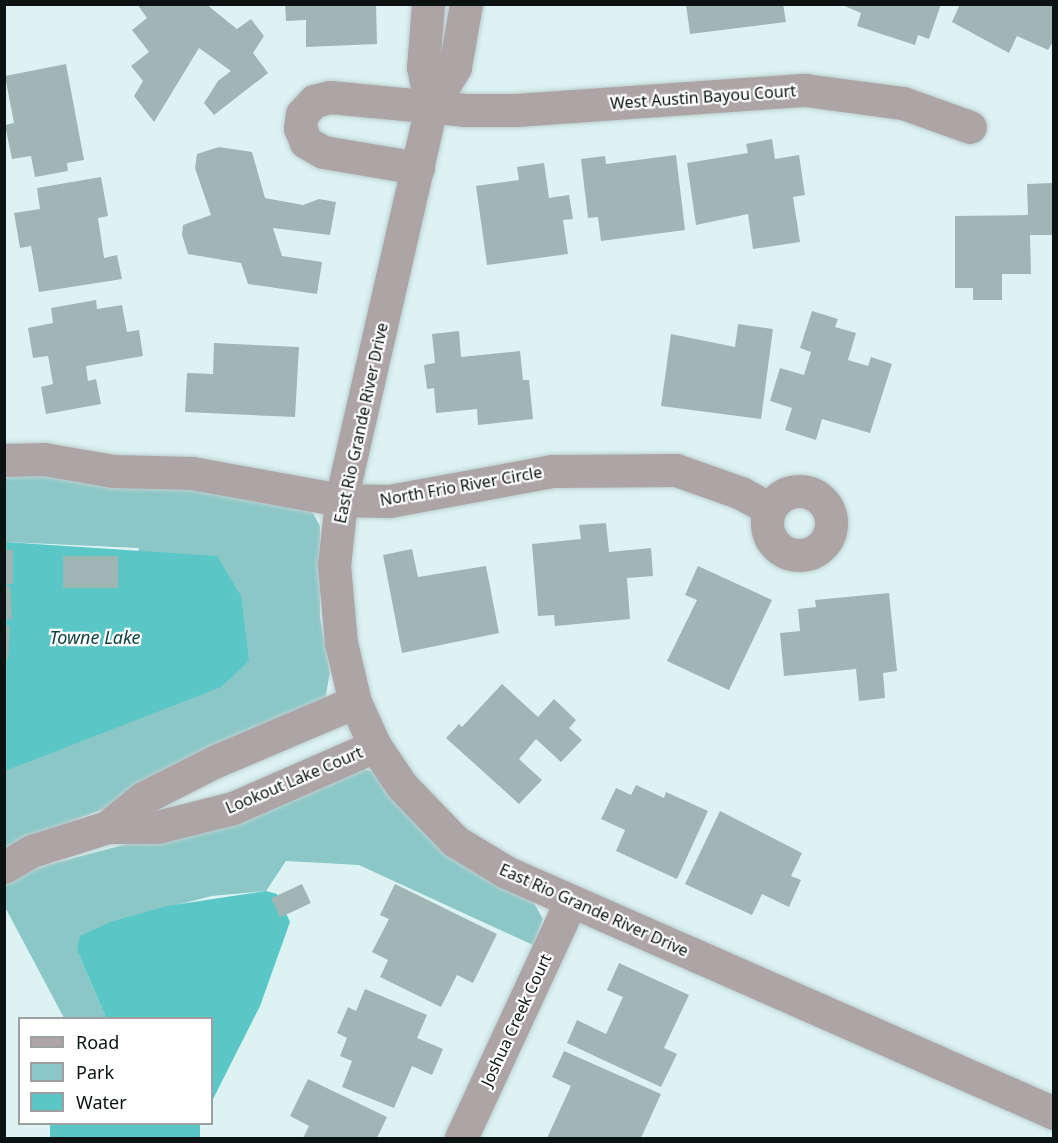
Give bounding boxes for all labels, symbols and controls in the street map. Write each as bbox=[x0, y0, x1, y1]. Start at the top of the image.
street label: West Austin Bayou Court bbox=[609, 81, 797, 113]
street label: East Rio Grande River Drive bbox=[330, 321, 392, 525]
street label: North Frio River Circle bbox=[378, 462, 544, 510]
water label: Towne Lake bbox=[50, 626, 140, 648]
street label: Lookout Lake Court bbox=[223, 742, 365, 818]
street label: East Rio Grande River Drive bbox=[497, 860, 691, 960]
street label: Joshua Creek Court bbox=[477, 951, 555, 1089]
legend bbox=[18, 1017, 213, 1125]
text: Road bbox=[76, 1030, 119, 1054]
text: Park bbox=[76, 1060, 114, 1084]
text: Water bbox=[76, 1090, 127, 1114]

